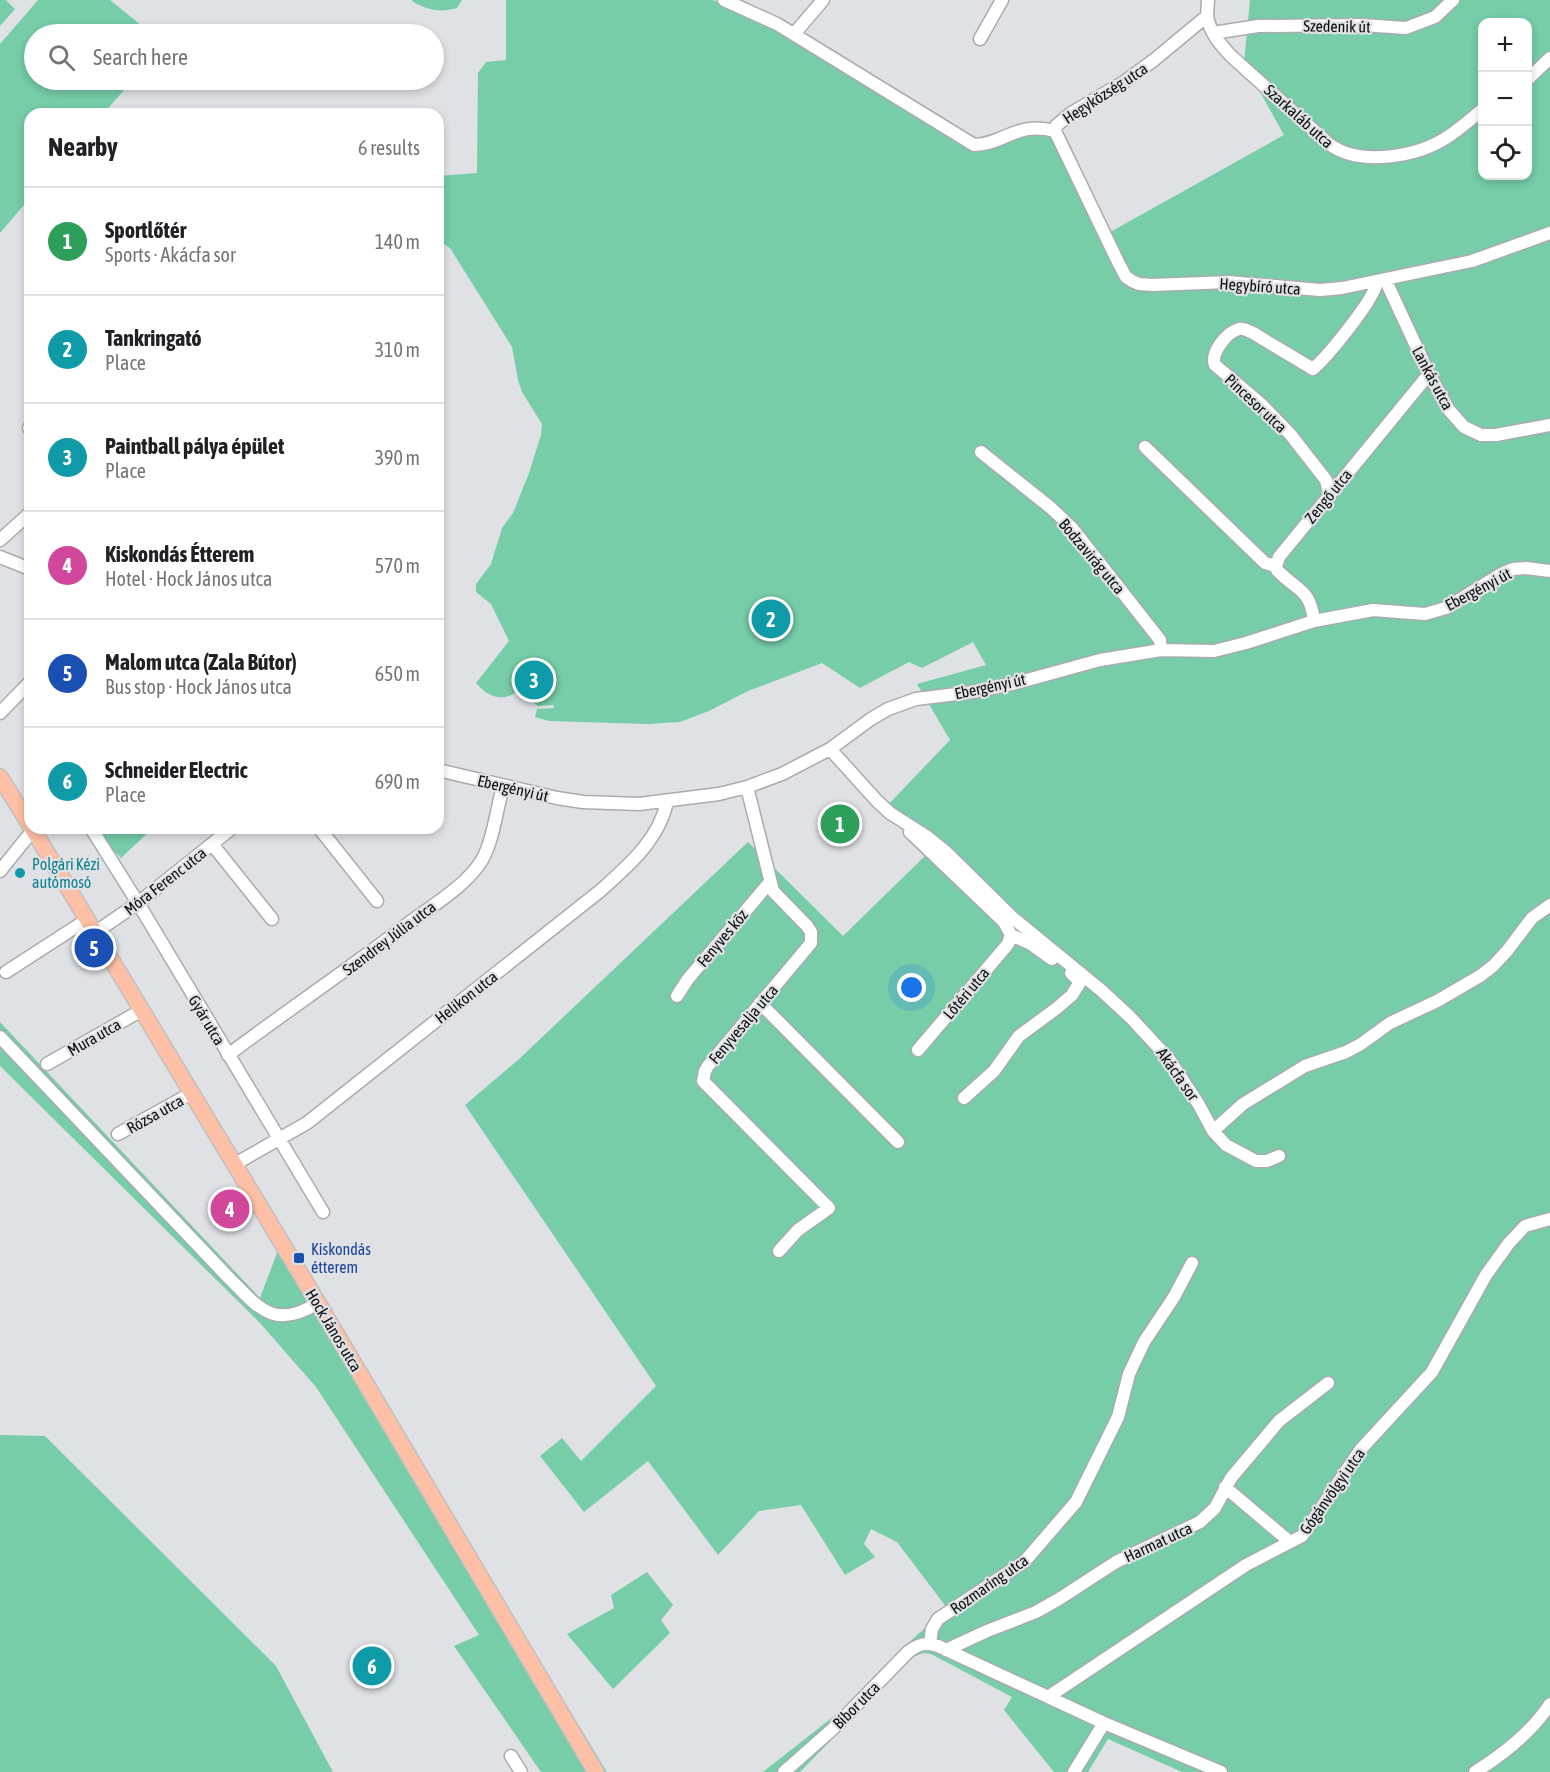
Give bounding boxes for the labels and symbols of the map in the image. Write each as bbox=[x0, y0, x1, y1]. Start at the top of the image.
street label: Szedenik út bbox=[1303, 16, 1371, 36]
street label: Hegyközség utca bbox=[1059, 59, 1151, 128]
street label: Szarkaláb utca bbox=[1261, 80, 1337, 152]
street label: Hegybíró utca bbox=[1219, 274, 1301, 299]
street label: Lankás utca bbox=[1409, 343, 1457, 413]
street label: Pincesor utca bbox=[1221, 370, 1291, 436]
street label: Zengő utca bbox=[1301, 465, 1356, 527]
street label: Bodzavirág utca bbox=[1055, 515, 1129, 598]
street label: Ebergényi út bbox=[1442, 564, 1515, 615]
pin: 2 bbox=[752, 596, 790, 642]
pin: 3 bbox=[514, 658, 554, 702]
street label: Ebergényi út bbox=[953, 670, 1028, 703]
street label: Ebergényi út bbox=[476, 771, 551, 806]
pin: 1 bbox=[820, 802, 860, 846]
street label: Móra Ferenc utca bbox=[120, 843, 210, 919]
place label: Polgári Kézi autómosó bbox=[32, 855, 100, 891]
marker: Polgári Kézi autómosó bbox=[13, 866, 27, 880]
street label: Szendrey Júlia utca bbox=[339, 897, 440, 980]
street label: Fenyves köz bbox=[693, 906, 752, 971]
pin: 5 bbox=[74, 926, 113, 970]
street label: Lőtéri utca bbox=[939, 964, 993, 1022]
street label: Helikon utca bbox=[431, 967, 501, 1027]
your location bbox=[897, 973, 926, 1002]
street label: Fenyvesalja utca bbox=[705, 981, 782, 1068]
street label: Gyár utca bbox=[184, 992, 229, 1049]
street label: Mura utca bbox=[64, 1015, 124, 1059]
street label: Akácfa sor bbox=[1153, 1044, 1203, 1104]
street label: Rózsa utca bbox=[124, 1091, 186, 1137]
pin: 4 bbox=[210, 1186, 250, 1232]
place label: Kiskondás étterem bbox=[311, 1240, 371, 1276]
marker: Kiskondás étterem bbox=[292, 1251, 306, 1265]
street label: Hock János utca bbox=[302, 1285, 366, 1375]
street label: Gógánvölgyi utca bbox=[1296, 1445, 1369, 1538]
street label: Harmat utca bbox=[1121, 1518, 1195, 1566]
street label: Rozmaring utca bbox=[947, 1551, 1032, 1618]
pin: 6 bbox=[352, 1644, 392, 1688]
street label: Bíbor utca bbox=[829, 1678, 883, 1732]

